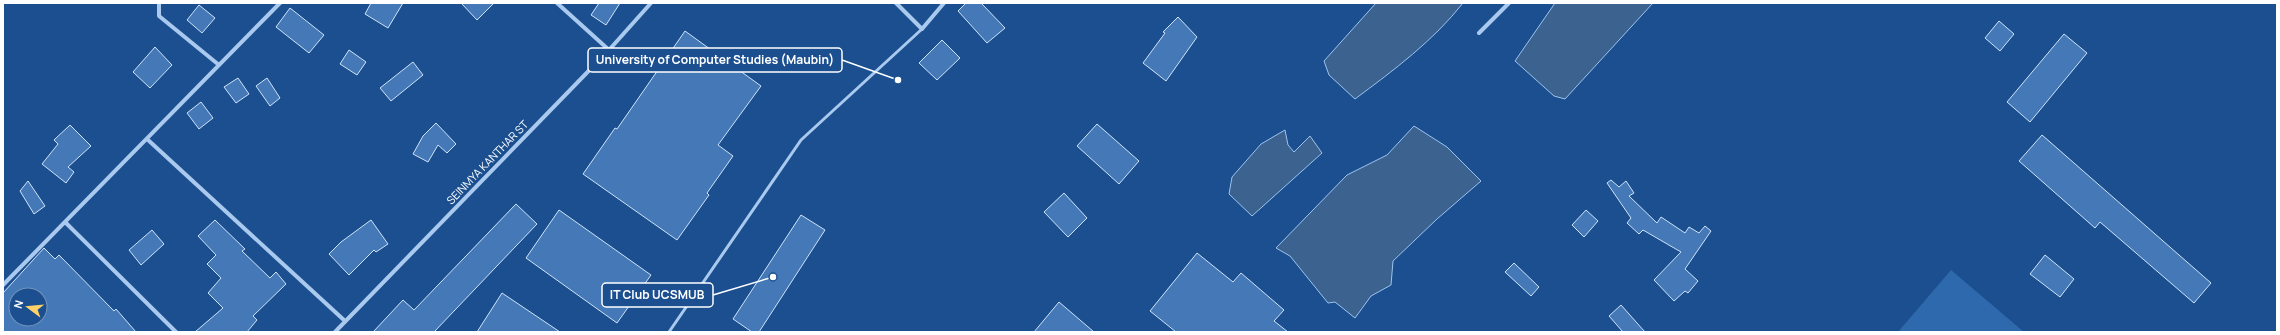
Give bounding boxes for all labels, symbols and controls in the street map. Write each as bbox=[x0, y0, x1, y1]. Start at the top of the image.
callout: University of Computer Studies (Maubin) bbox=[588, 48, 842, 72]
text: University of Computer Studies (Maubin) bbox=[596, 51, 834, 68]
street label: SEINMYA KANTHAR ST bbox=[443, 116, 531, 207]
callout: IT Club UCSMUB bbox=[602, 283, 713, 307]
text: IT Club UCSMUB bbox=[610, 286, 705, 303]
north arrow bbox=[8, 287, 48, 327]
text: N bbox=[10, 298, 26, 310]

